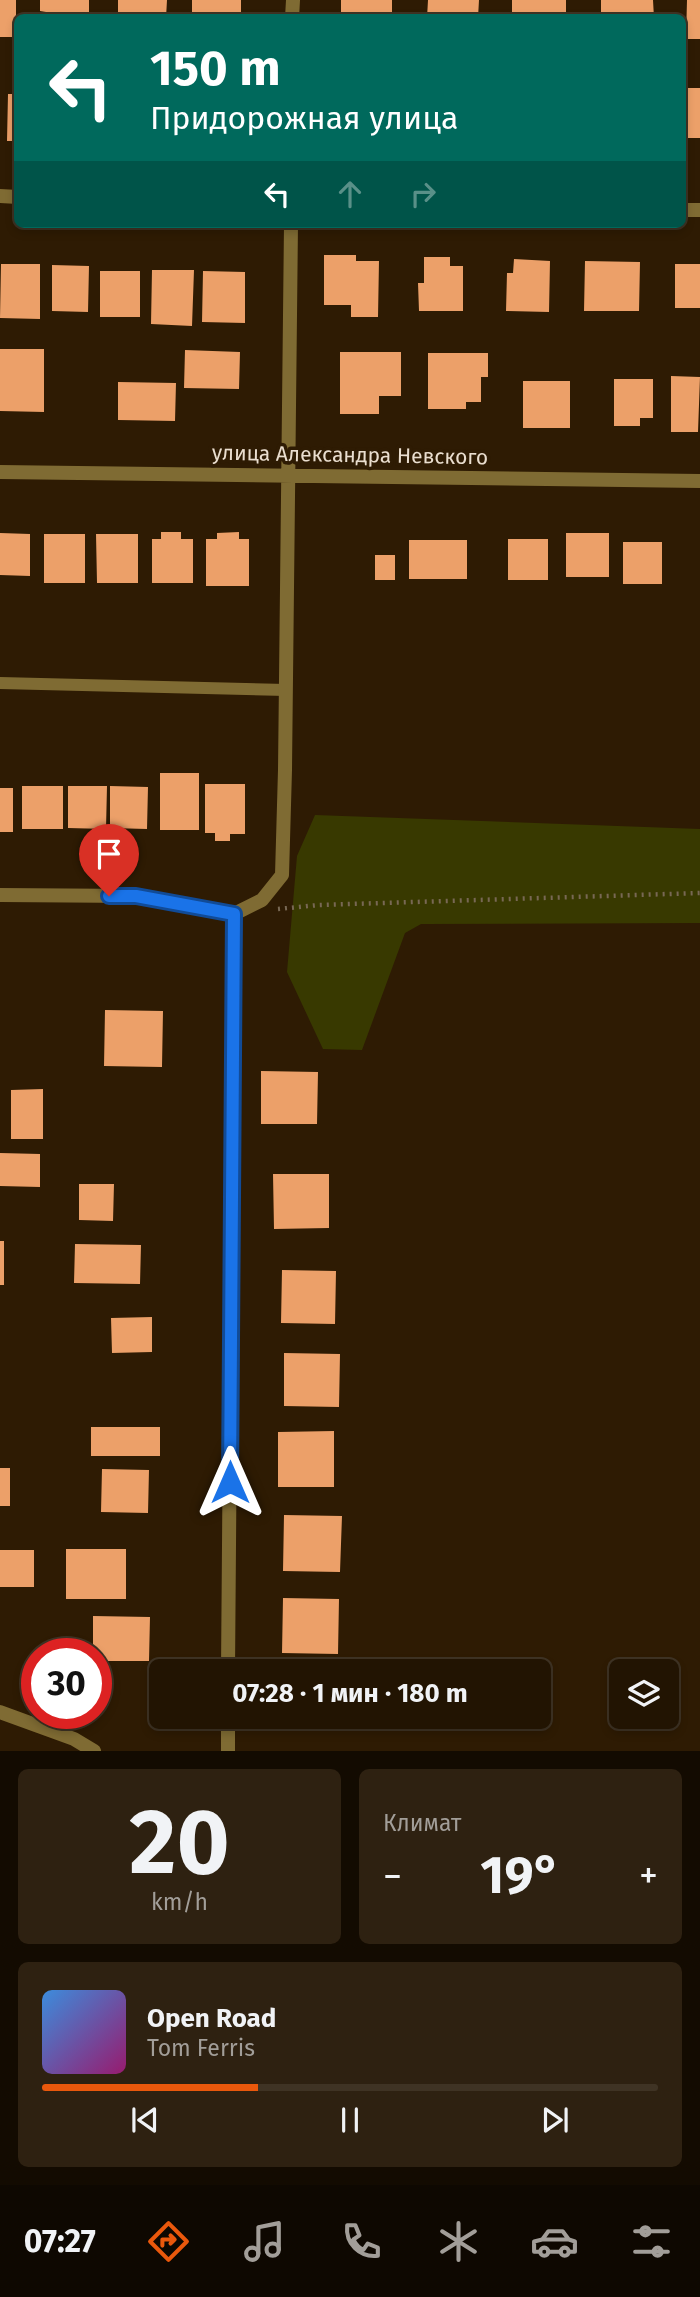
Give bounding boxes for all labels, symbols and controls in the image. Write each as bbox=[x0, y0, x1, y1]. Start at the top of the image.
text: 150 m bbox=[150, 39, 281, 98]
icon: left bbox=[35, 42, 126, 133]
text: Придорожная улица bbox=[150, 99, 458, 137]
icon: left bbox=[258, 175, 296, 213]
icon: ahead bbox=[331, 175, 369, 213]
icon: right bbox=[404, 175, 442, 213]
street label: улица Александра Невского bbox=[212, 440, 488, 470]
pin bbox=[79, 824, 139, 896]
icon: arrive bbox=[90, 835, 128, 873]
position arrow bbox=[193, 1445, 267, 1519]
speed limit sign: 30 bbox=[21, 1638, 112, 1729]
map controls bbox=[609, 1659, 679, 1729]
button: layers bbox=[609, 1659, 679, 1729]
text: 07:28 · 1 мин · 180 m bbox=[232, 1678, 468, 1709]
text: 20 bbox=[129, 1788, 230, 1897]
text: Климат bbox=[383, 1809, 461, 1837]
text: 19° bbox=[480, 1844, 561, 1907]
text: − bbox=[383, 1853, 402, 1899]
text: + bbox=[639, 1853, 658, 1899]
text: km/h bbox=[151, 1888, 208, 1916]
text: Open Road bbox=[147, 2003, 276, 2034]
text: Tom Ferris bbox=[147, 2034, 255, 2062]
icon: previous bbox=[126, 2101, 164, 2139]
icon: pause bbox=[331, 2101, 369, 2139]
icon: next bbox=[536, 2101, 574, 2139]
icon: directions bbox=[144, 2217, 193, 2266]
icon: music bbox=[240, 2217, 289, 2266]
icon: phone bbox=[337, 2217, 386, 2266]
icon: climate bbox=[434, 2217, 483, 2266]
icon: car bbox=[530, 2217, 579, 2266]
icon: filters bbox=[627, 2217, 676, 2266]
text: 07:27 bbox=[24, 2222, 96, 2260]

